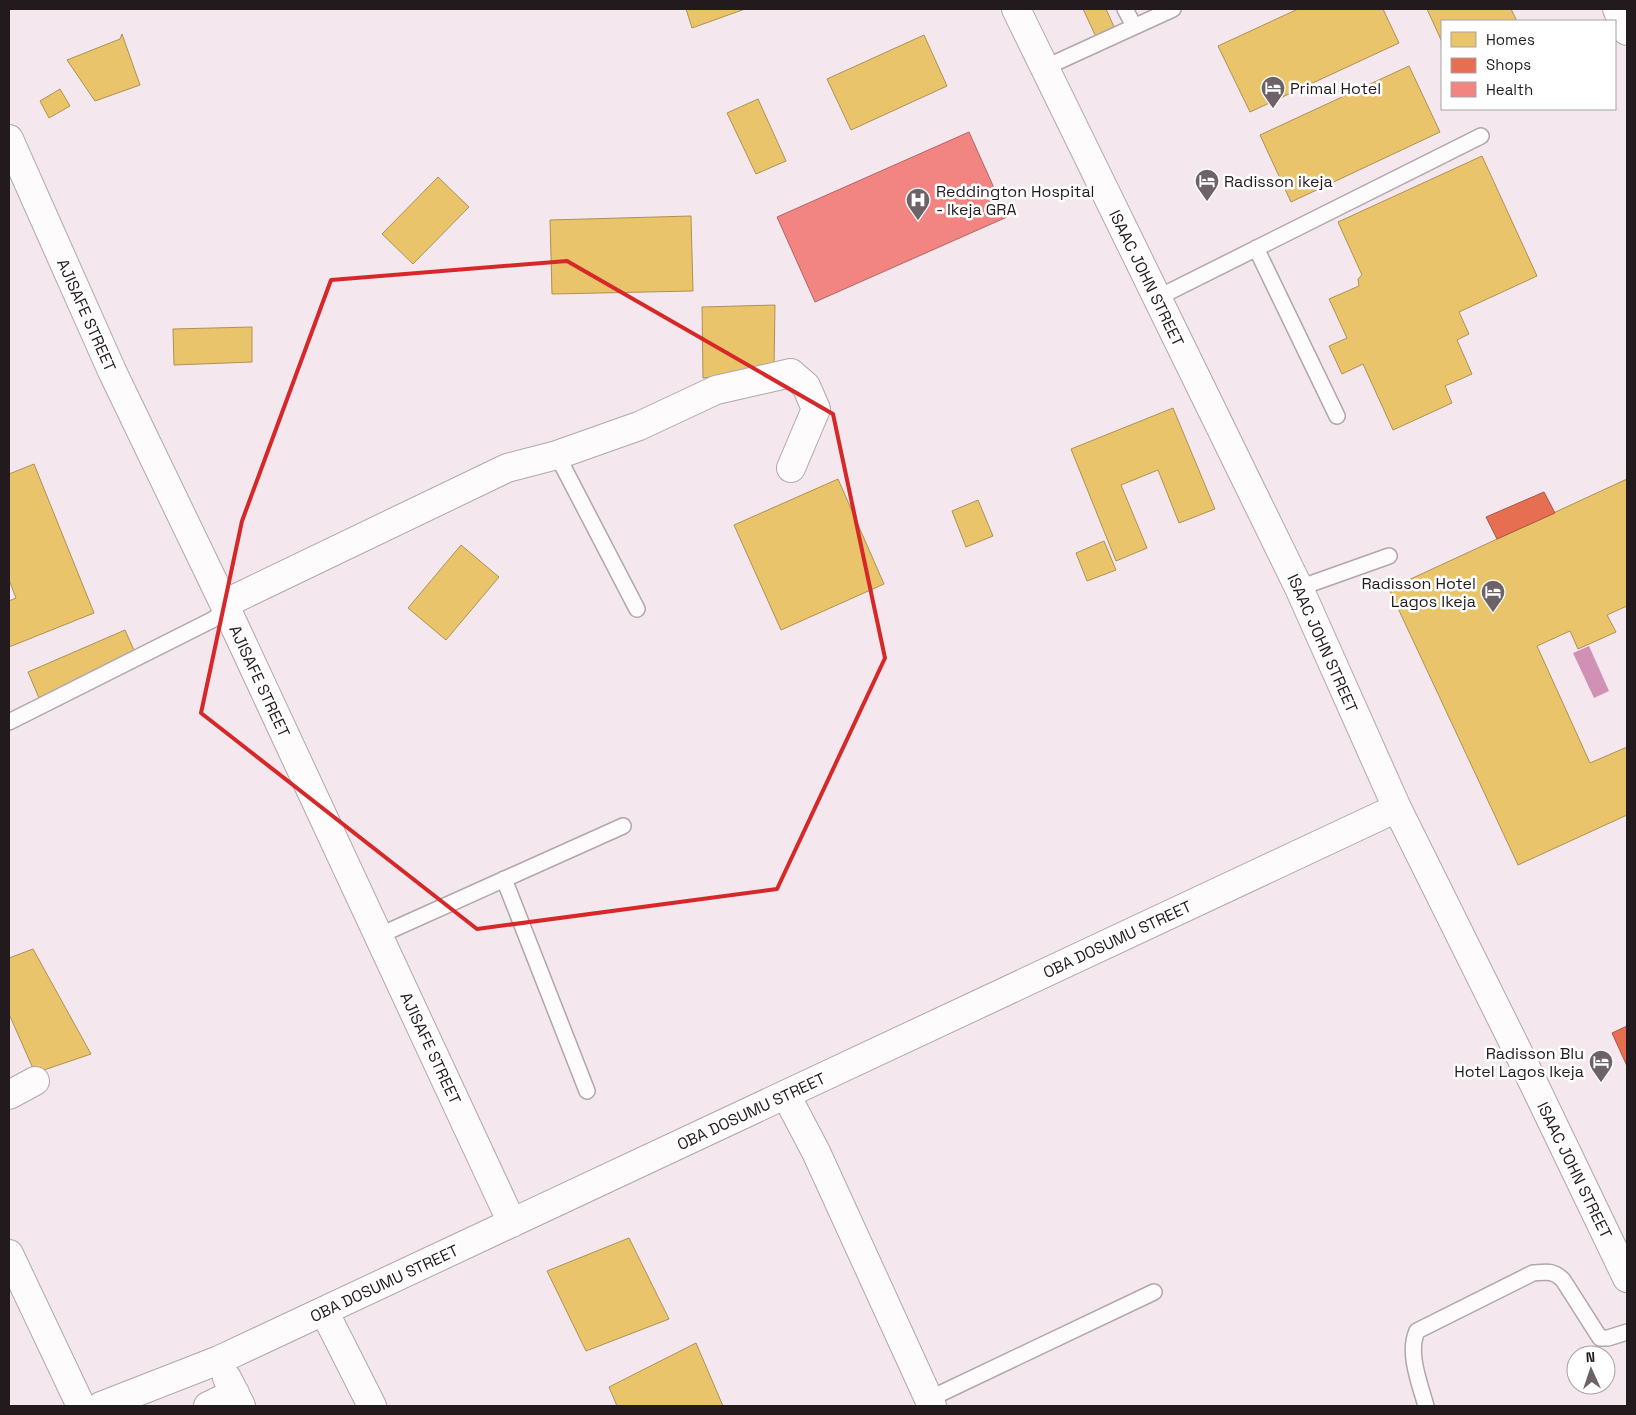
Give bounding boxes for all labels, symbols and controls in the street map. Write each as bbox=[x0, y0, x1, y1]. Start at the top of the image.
legend bbox=[1441, 20, 1616, 110]
text: Homes bbox=[1486, 30, 1535, 49]
text: Shops bbox=[1486, 55, 1531, 74]
hotel icon: Primal Hotel bbox=[1260, 75, 1286, 109]
place label: Primal Hotel bbox=[1290, 78, 1381, 99]
text: Health bbox=[1486, 80, 1533, 99]
hotel icon: Radisson ikeja bbox=[1194, 168, 1220, 202]
place label: Radisson ikeja bbox=[1224, 171, 1333, 192]
place label: Reddington Hospital - Ikeja GRA bbox=[936, 181, 1095, 220]
hospital icon: Reddington Hospital - Ikeja GRA bbox=[905, 187, 931, 221]
street label: ISAAC JOHN STREET bbox=[1104, 206, 1189, 350]
street label: AJISAFE STREET bbox=[52, 256, 121, 375]
street label: ISAAC JOHN STREET bbox=[1283, 571, 1363, 716]
place label: Radisson Hotel Lagos Ikeja bbox=[1361, 573, 1476, 612]
hotel icon: Radisson Hotel Lagos Ikeja bbox=[1480, 579, 1506, 613]
street label: AJISAFE STREET bbox=[224, 622, 295, 741]
street label: OBA DOSUMU STREET bbox=[1040, 896, 1195, 983]
street label: AJISAFE STREET bbox=[395, 989, 466, 1108]
place label: Radisson Blu Hotel Lagos Ikeja bbox=[1454, 1043, 1584, 1082]
hotel icon: Radisson Blu Hotel Lagos Ikeja bbox=[1588, 1049, 1614, 1083]
street label: OBA DOSUMU STREET bbox=[674, 1068, 829, 1155]
street label: ISAAC JOHN STREET bbox=[1532, 1098, 1617, 1242]
street label: OBA DOSUMU STREET bbox=[307, 1240, 462, 1327]
north arrow bbox=[1566, 1345, 1616, 1395]
text: N bbox=[1585, 1348, 1595, 1366]

